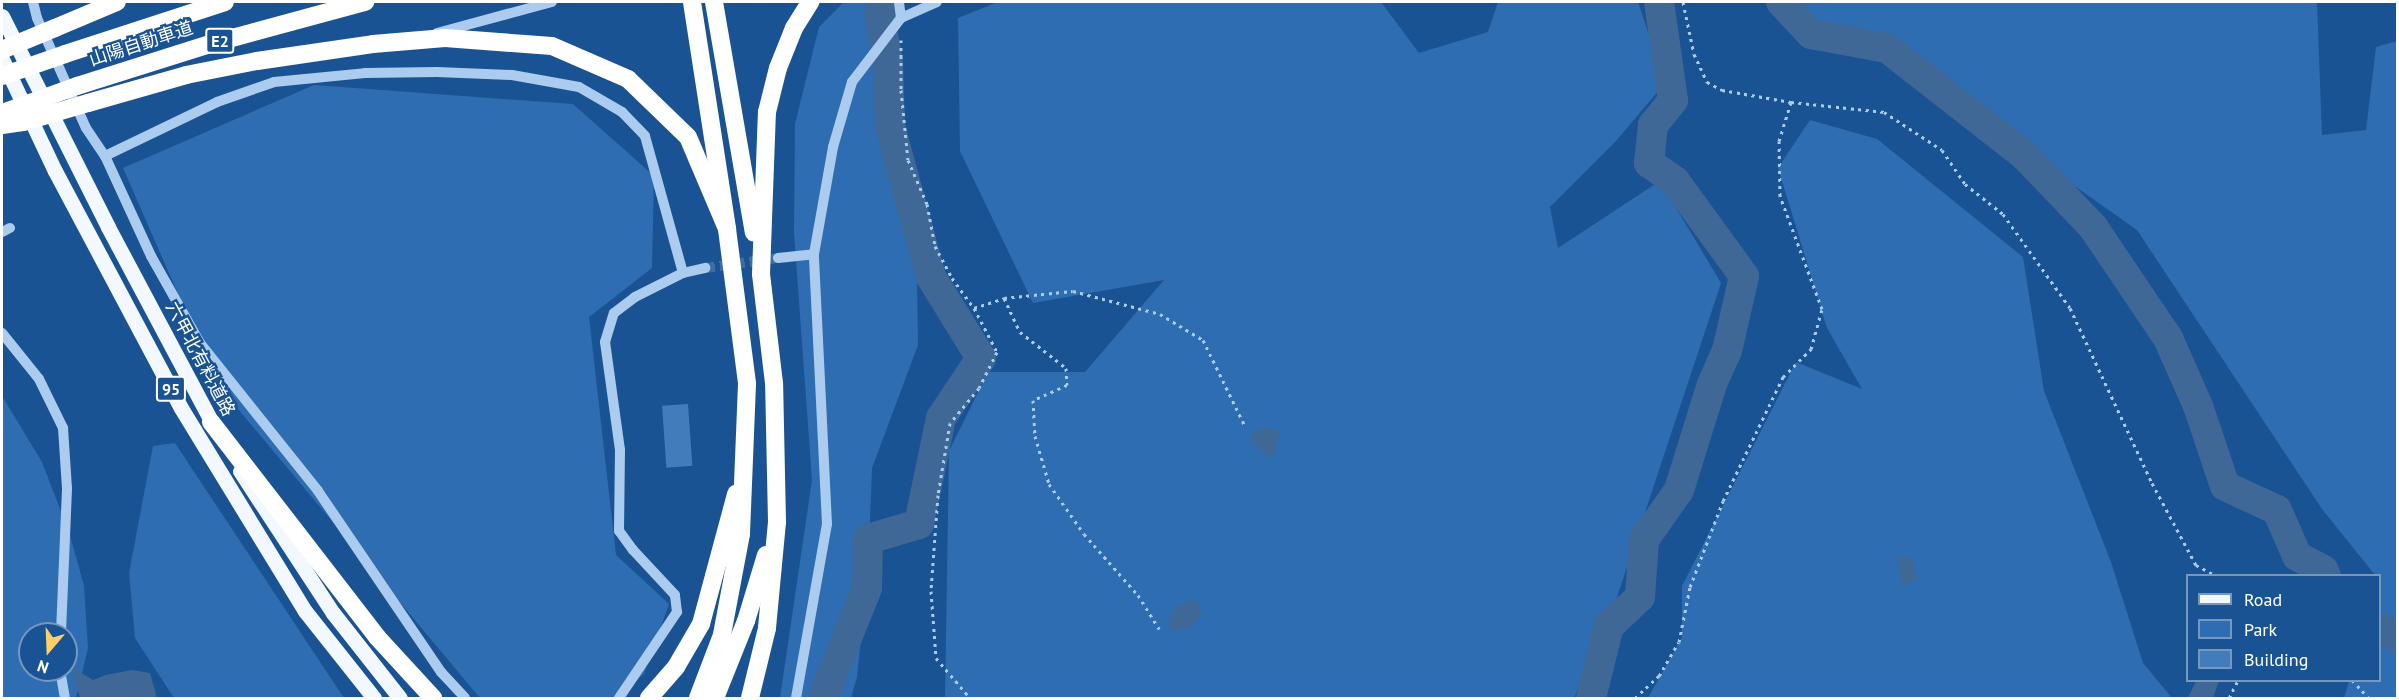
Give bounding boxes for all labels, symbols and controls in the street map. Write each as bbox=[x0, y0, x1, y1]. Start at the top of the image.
street label: 山陽自動車道 bbox=[86, 17, 196, 71]
road number: E2 bbox=[205, 28, 235, 54]
street label: 六甲北有料道路 bbox=[161, 298, 239, 420]
road number: 95 bbox=[154, 376, 188, 402]
legend bbox=[2186, 574, 2381, 682]
text: Road bbox=[2244, 588, 2282, 611]
text: Park bbox=[2244, 618, 2277, 641]
north arrow bbox=[18, 622, 78, 682]
text: Building bbox=[2244, 648, 2308, 671]
text: N bbox=[35, 656, 51, 678]

